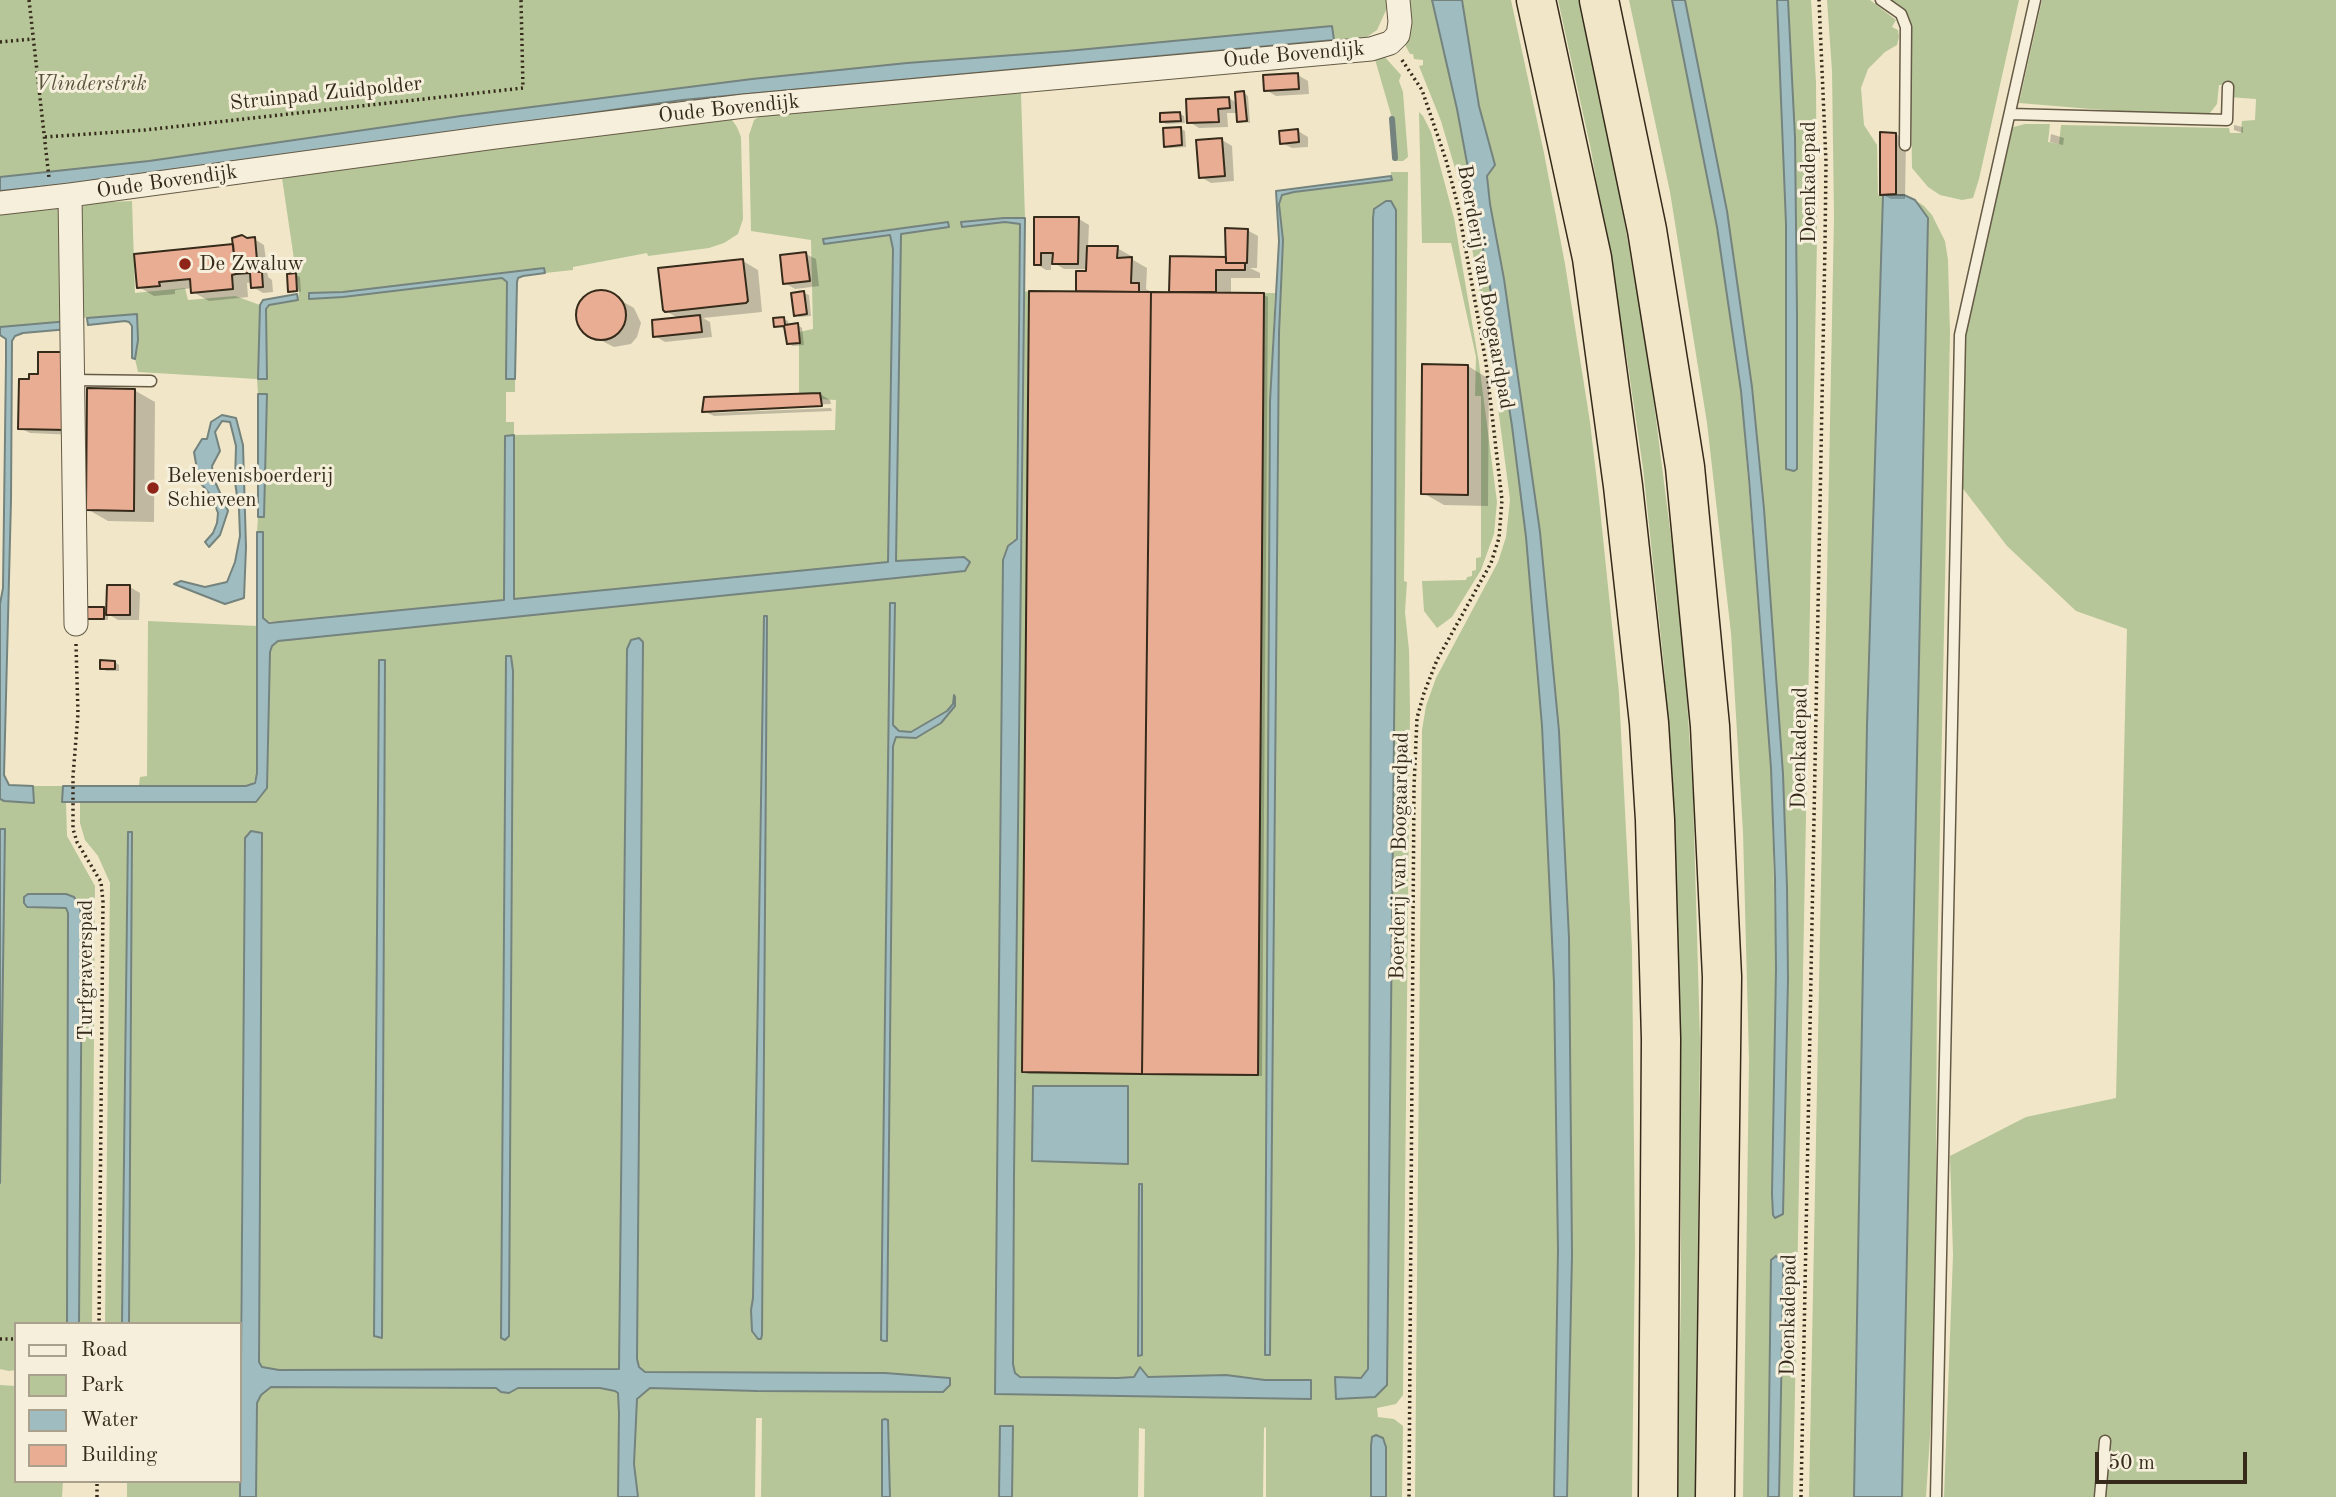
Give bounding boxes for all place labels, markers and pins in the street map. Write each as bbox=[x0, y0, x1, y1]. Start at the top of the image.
place label: De Zwaluw bbox=[199, 251, 304, 277]
marker: De Zwaluw bbox=[177, 256, 193, 272]
place label: Belevenisboerderij Schieveen bbox=[167, 463, 333, 513]
marker: Belevenisboerderij Schieveen bbox=[145, 480, 161, 496]

